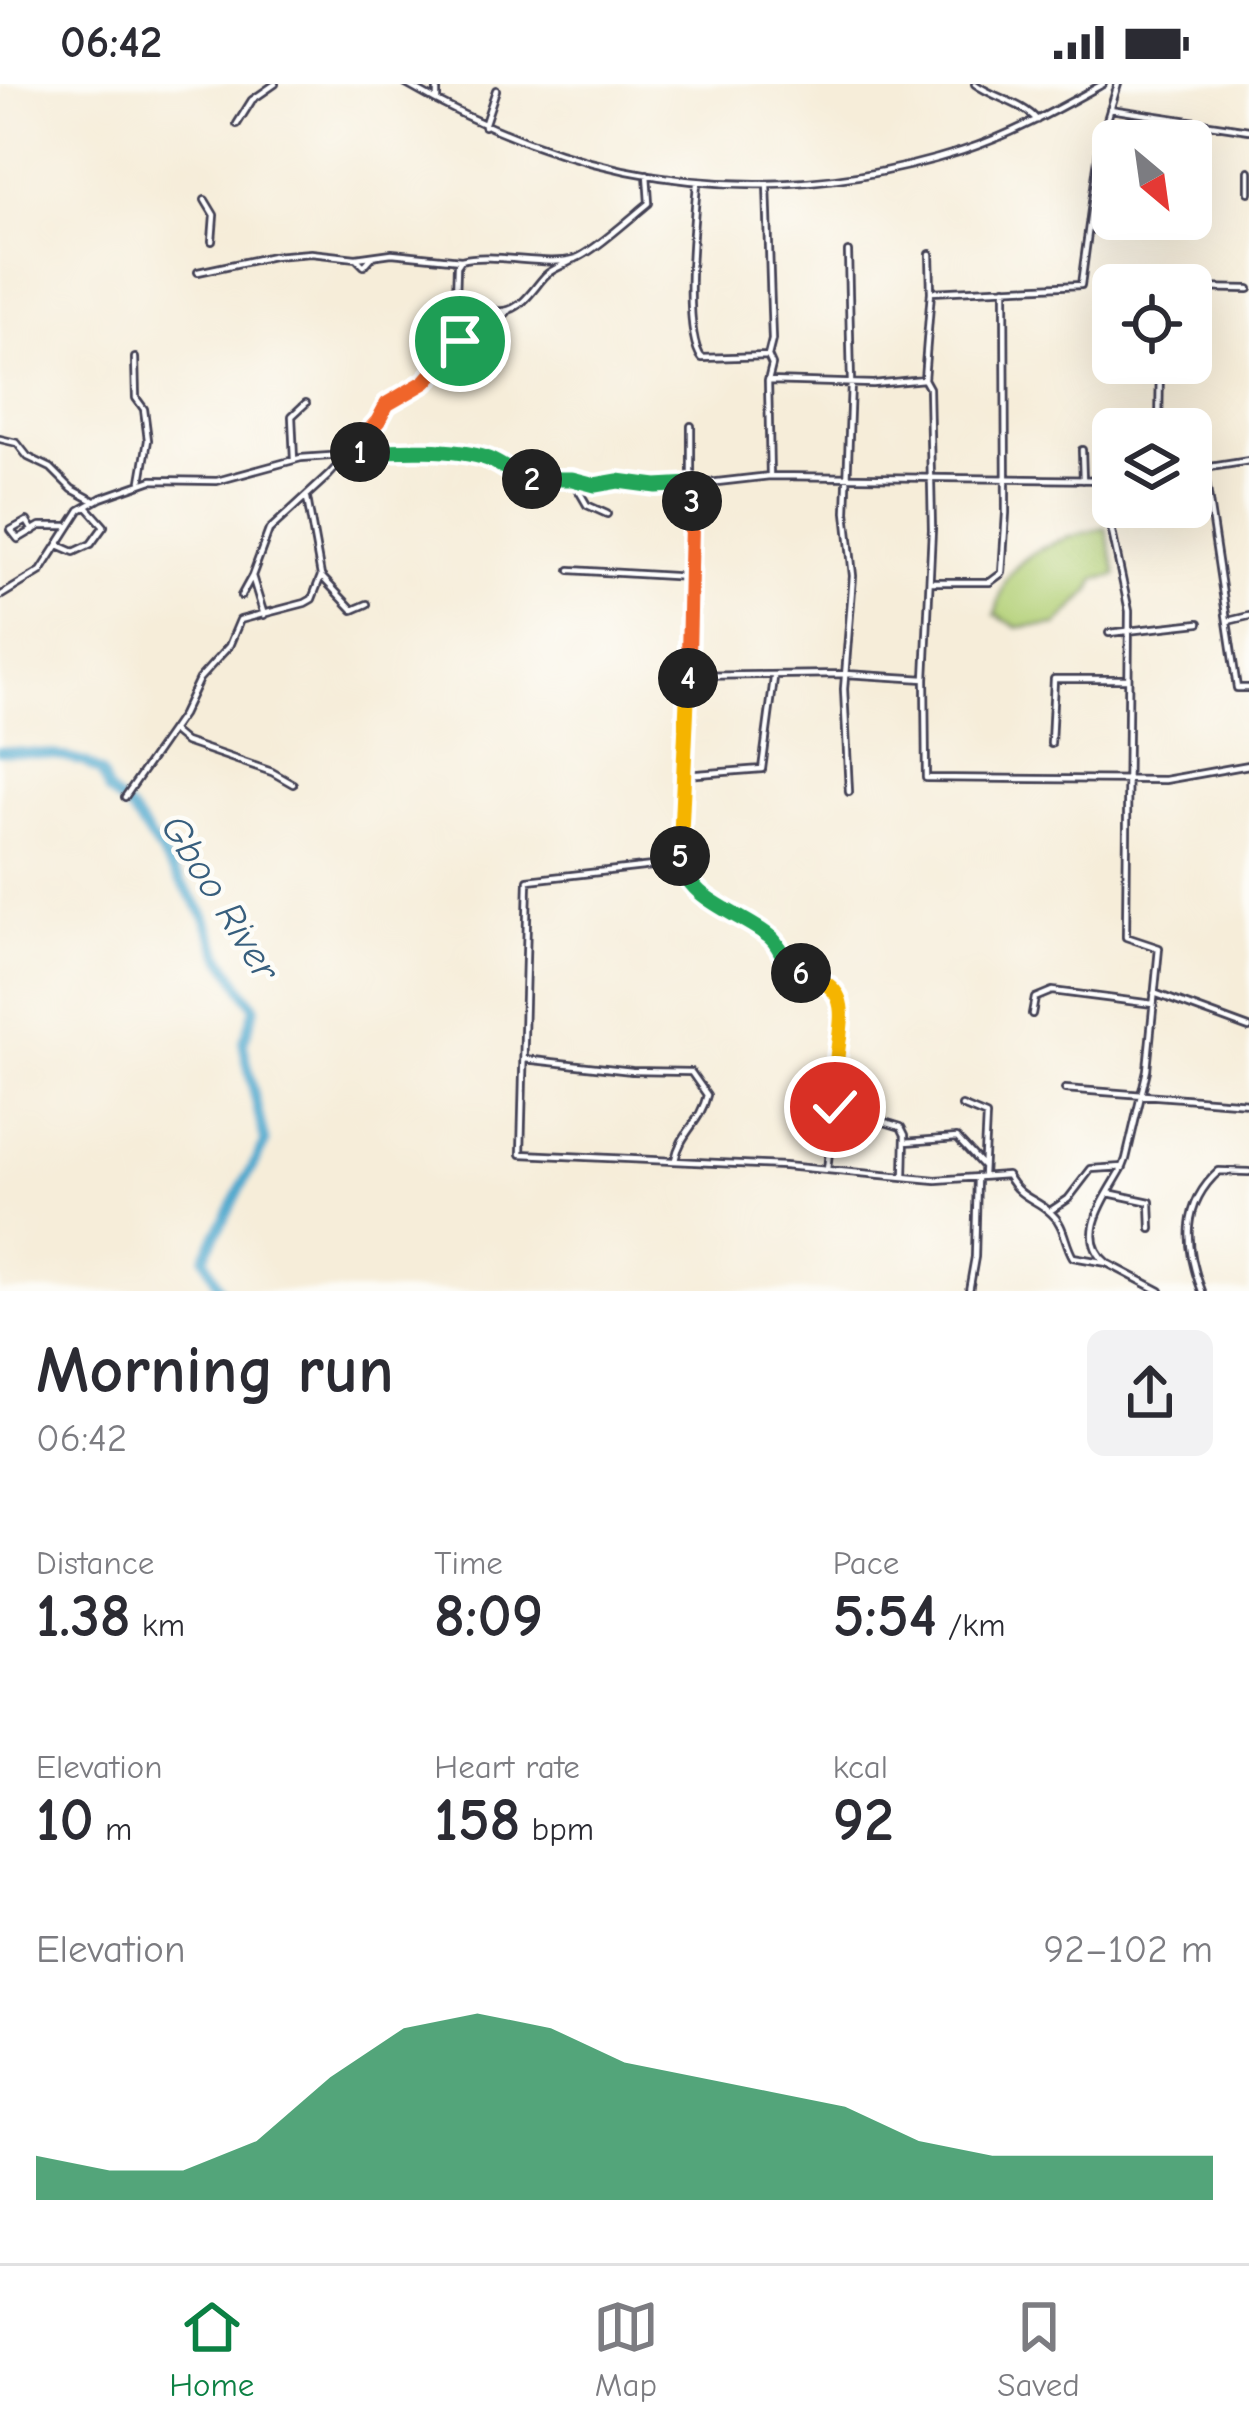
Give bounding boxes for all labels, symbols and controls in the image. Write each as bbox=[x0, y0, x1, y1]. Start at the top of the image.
text: 06:42 bbox=[60, 16, 162, 68]
north arrow bbox=[1092, 120, 1212, 240]
map controls bbox=[1092, 120, 1212, 528]
button: locate bbox=[1092, 264, 1212, 384]
pin bbox=[409, 290, 511, 392]
icon: arrive bbox=[427, 308, 493, 374]
button: layers bbox=[1092, 408, 1212, 528]
pin: 1 bbox=[330, 422, 390, 482]
text: 1 bbox=[354, 433, 366, 471]
pin: 2 bbox=[502, 449, 562, 509]
text: 2 bbox=[524, 460, 540, 498]
pin: 3 bbox=[662, 471, 722, 531]
text: 3 bbox=[684, 482, 700, 520]
pin: 4 bbox=[658, 648, 718, 708]
text: 4 bbox=[680, 659, 696, 697]
water label: Gboo River bbox=[152, 807, 289, 990]
pin: 5 bbox=[650, 826, 710, 886]
text: 5 bbox=[671, 837, 689, 875]
pin: 6 bbox=[771, 943, 831, 1003]
text: 6 bbox=[792, 954, 810, 992]
pin bbox=[784, 1056, 886, 1158]
icon: check bbox=[802, 1074, 868, 1140]
button: share bbox=[1087, 1330, 1213, 1456]
text: Morning run bbox=[36, 1333, 394, 1409]
text: 06:42 bbox=[36, 1416, 127, 1461]
text: Distance bbox=[36, 1544, 154, 1582]
text: Time bbox=[434, 1544, 503, 1582]
text: Pace bbox=[833, 1544, 899, 1582]
text: 1.38 bbox=[36, 1582, 131, 1651]
text: 8:09 bbox=[434, 1582, 543, 1651]
text: 5:54 bbox=[833, 1582, 937, 1651]
text: km bbox=[131, 1606, 185, 1644]
text: /km bbox=[937, 1606, 1006, 1644]
text: Elevation bbox=[36, 1748, 162, 1786]
text: Heart rate bbox=[434, 1748, 580, 1786]
text: kcal bbox=[833, 1748, 888, 1786]
text: 10 bbox=[36, 1786, 94, 1855]
text: 158 bbox=[434, 1786, 521, 1855]
text: 92 bbox=[833, 1786, 894, 1855]
text: m bbox=[94, 1810, 132, 1848]
text: bpm bbox=[521, 1810, 594, 1848]
text: Elevation bbox=[36, 1927, 185, 1972]
text: 92–102 m bbox=[1044, 1927, 1213, 1972]
tab: Home bbox=[169, 2294, 254, 2404]
tab: Map bbox=[593, 2294, 659, 2404]
tab: Saved bbox=[997, 2294, 1080, 2404]

